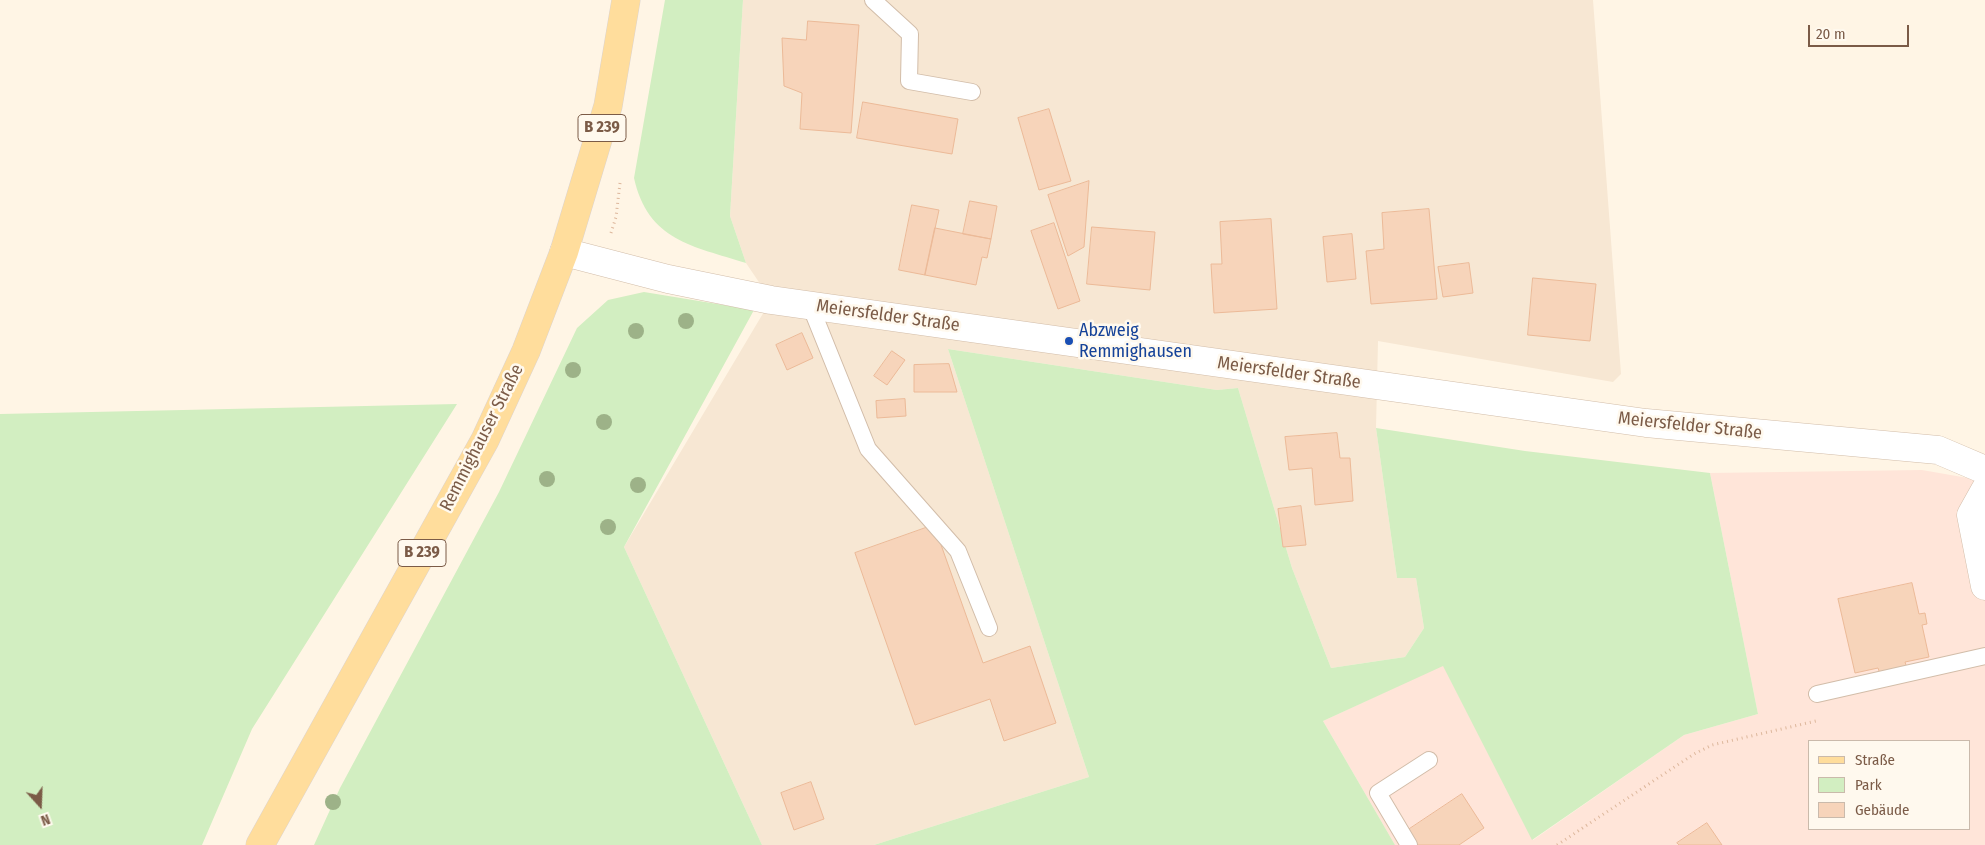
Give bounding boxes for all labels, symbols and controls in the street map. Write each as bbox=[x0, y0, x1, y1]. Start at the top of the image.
scale bar bbox=[1810, 15, 1911, 47]
text: 20 m bbox=[1816, 25, 1846, 43]
road number: B 239 bbox=[578, 115, 626, 142]
street label: Meiersfelder Straße bbox=[815, 295, 961, 337]
place label: Abzweig Remmighausen bbox=[1079, 320, 1192, 362]
marker: Abzweig Remmighausen bbox=[1063, 335, 1075, 347]
street label: Meiersfelder Straße bbox=[1216, 352, 1362, 394]
street label: Remmighauser Straße bbox=[436, 361, 528, 515]
street label: Meiersfelder Straße bbox=[1617, 408, 1763, 444]
road number: B 239 bbox=[398, 540, 446, 566]
legend bbox=[1808, 740, 1970, 830]
text: Straße bbox=[1855, 751, 1895, 769]
text: Park bbox=[1855, 776, 1882, 794]
north arrow bbox=[15, 780, 65, 830]
text: Gebäude bbox=[1855, 801, 1910, 819]
text: N bbox=[38, 810, 52, 829]

